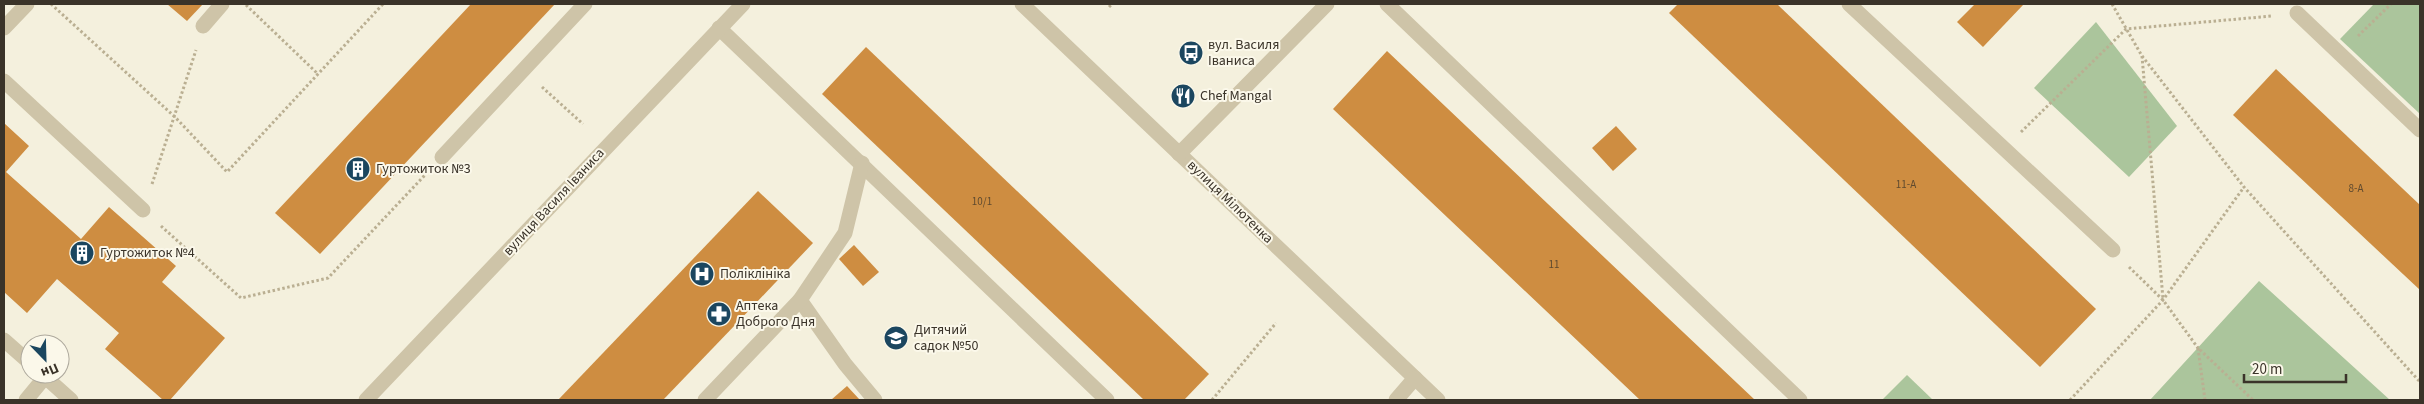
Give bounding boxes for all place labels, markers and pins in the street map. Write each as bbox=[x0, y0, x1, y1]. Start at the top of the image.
place label: вул. Василя Іваниса bbox=[1208, 35, 1279, 71]
bus stop icon: вул. Василя Іваниса bbox=[1178, 40, 1204, 66]
restaurant icon: Chef Mangal bbox=[1170, 83, 1196, 109]
place label: Chef Mangal bbox=[1200, 86, 1272, 106]
building icon: Гуртожиток №3 bbox=[345, 156, 371, 182]
place label: Гуртожиток №3 bbox=[376, 159, 471, 179]
building icon: Гуртожиток №4 bbox=[69, 240, 95, 266]
place label: Гуртожиток №4 bbox=[100, 243, 195, 263]
hospital icon: Поліклініка bbox=[689, 261, 715, 287]
place label: Поліклініка bbox=[720, 264, 790, 284]
place label: Аптека Доброго Дня bbox=[736, 296, 815, 332]
pharmacy icon: Аптека Доброго Дня bbox=[706, 301, 732, 327]
place label: Дитячий садок №50 bbox=[914, 320, 979, 356]
school or university icon: Дитячий садок №50 bbox=[883, 325, 909, 351]

